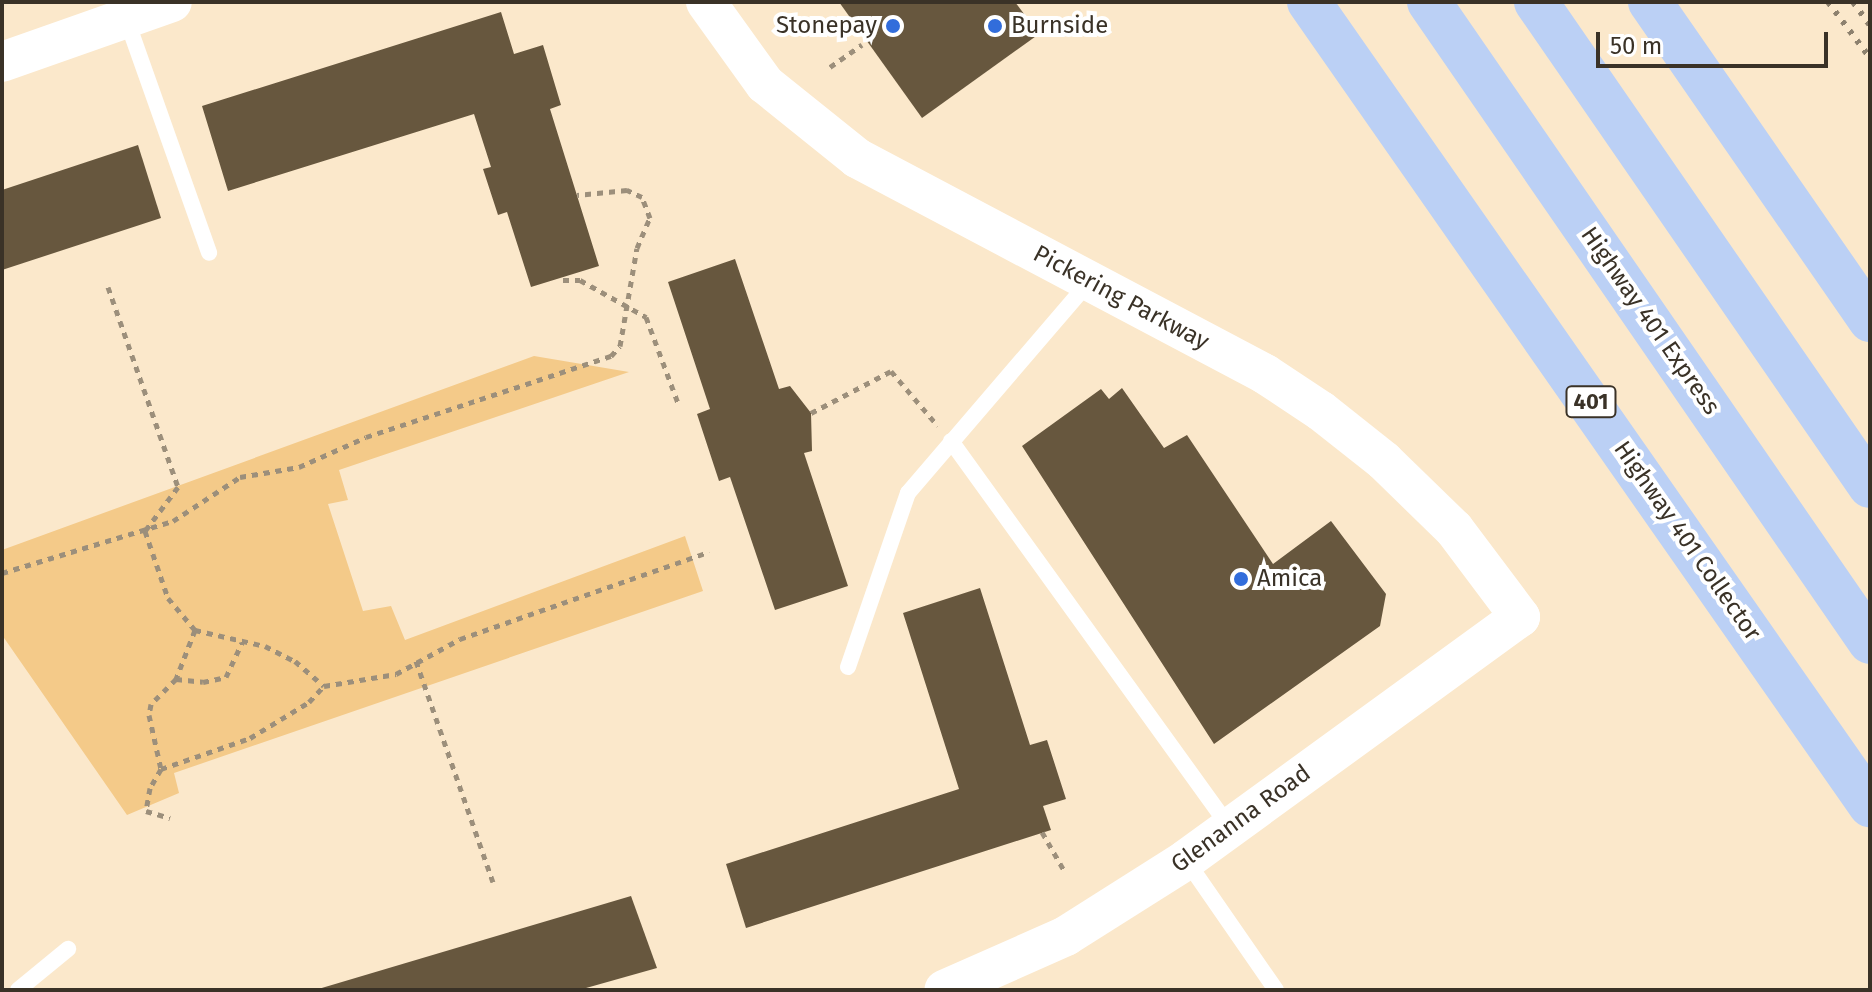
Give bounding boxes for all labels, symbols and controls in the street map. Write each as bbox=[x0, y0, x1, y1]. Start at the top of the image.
place label: Stonepay bbox=[776, 12, 877, 40]
place label: Burnside bbox=[1011, 12, 1108, 40]
scale bar bbox=[1600, 16, 1832, 66]
marker: Stonepay bbox=[884, 17, 902, 35]
marker: Burnside bbox=[986, 17, 1004, 35]
text: 50 m bbox=[1610, 32, 1662, 60]
street label: Highway 401 Express bbox=[1574, 222, 1726, 420]
street label: Pickering Parkway bbox=[1028, 240, 1214, 356]
road number: 401 bbox=[1565, 384, 1617, 420]
street label: Highway 401 Collector bbox=[1607, 436, 1767, 646]
place label: Amica bbox=[1257, 565, 1322, 593]
marker: Amica bbox=[1232, 570, 1250, 588]
street label: Glenanna Road bbox=[1166, 759, 1316, 879]

